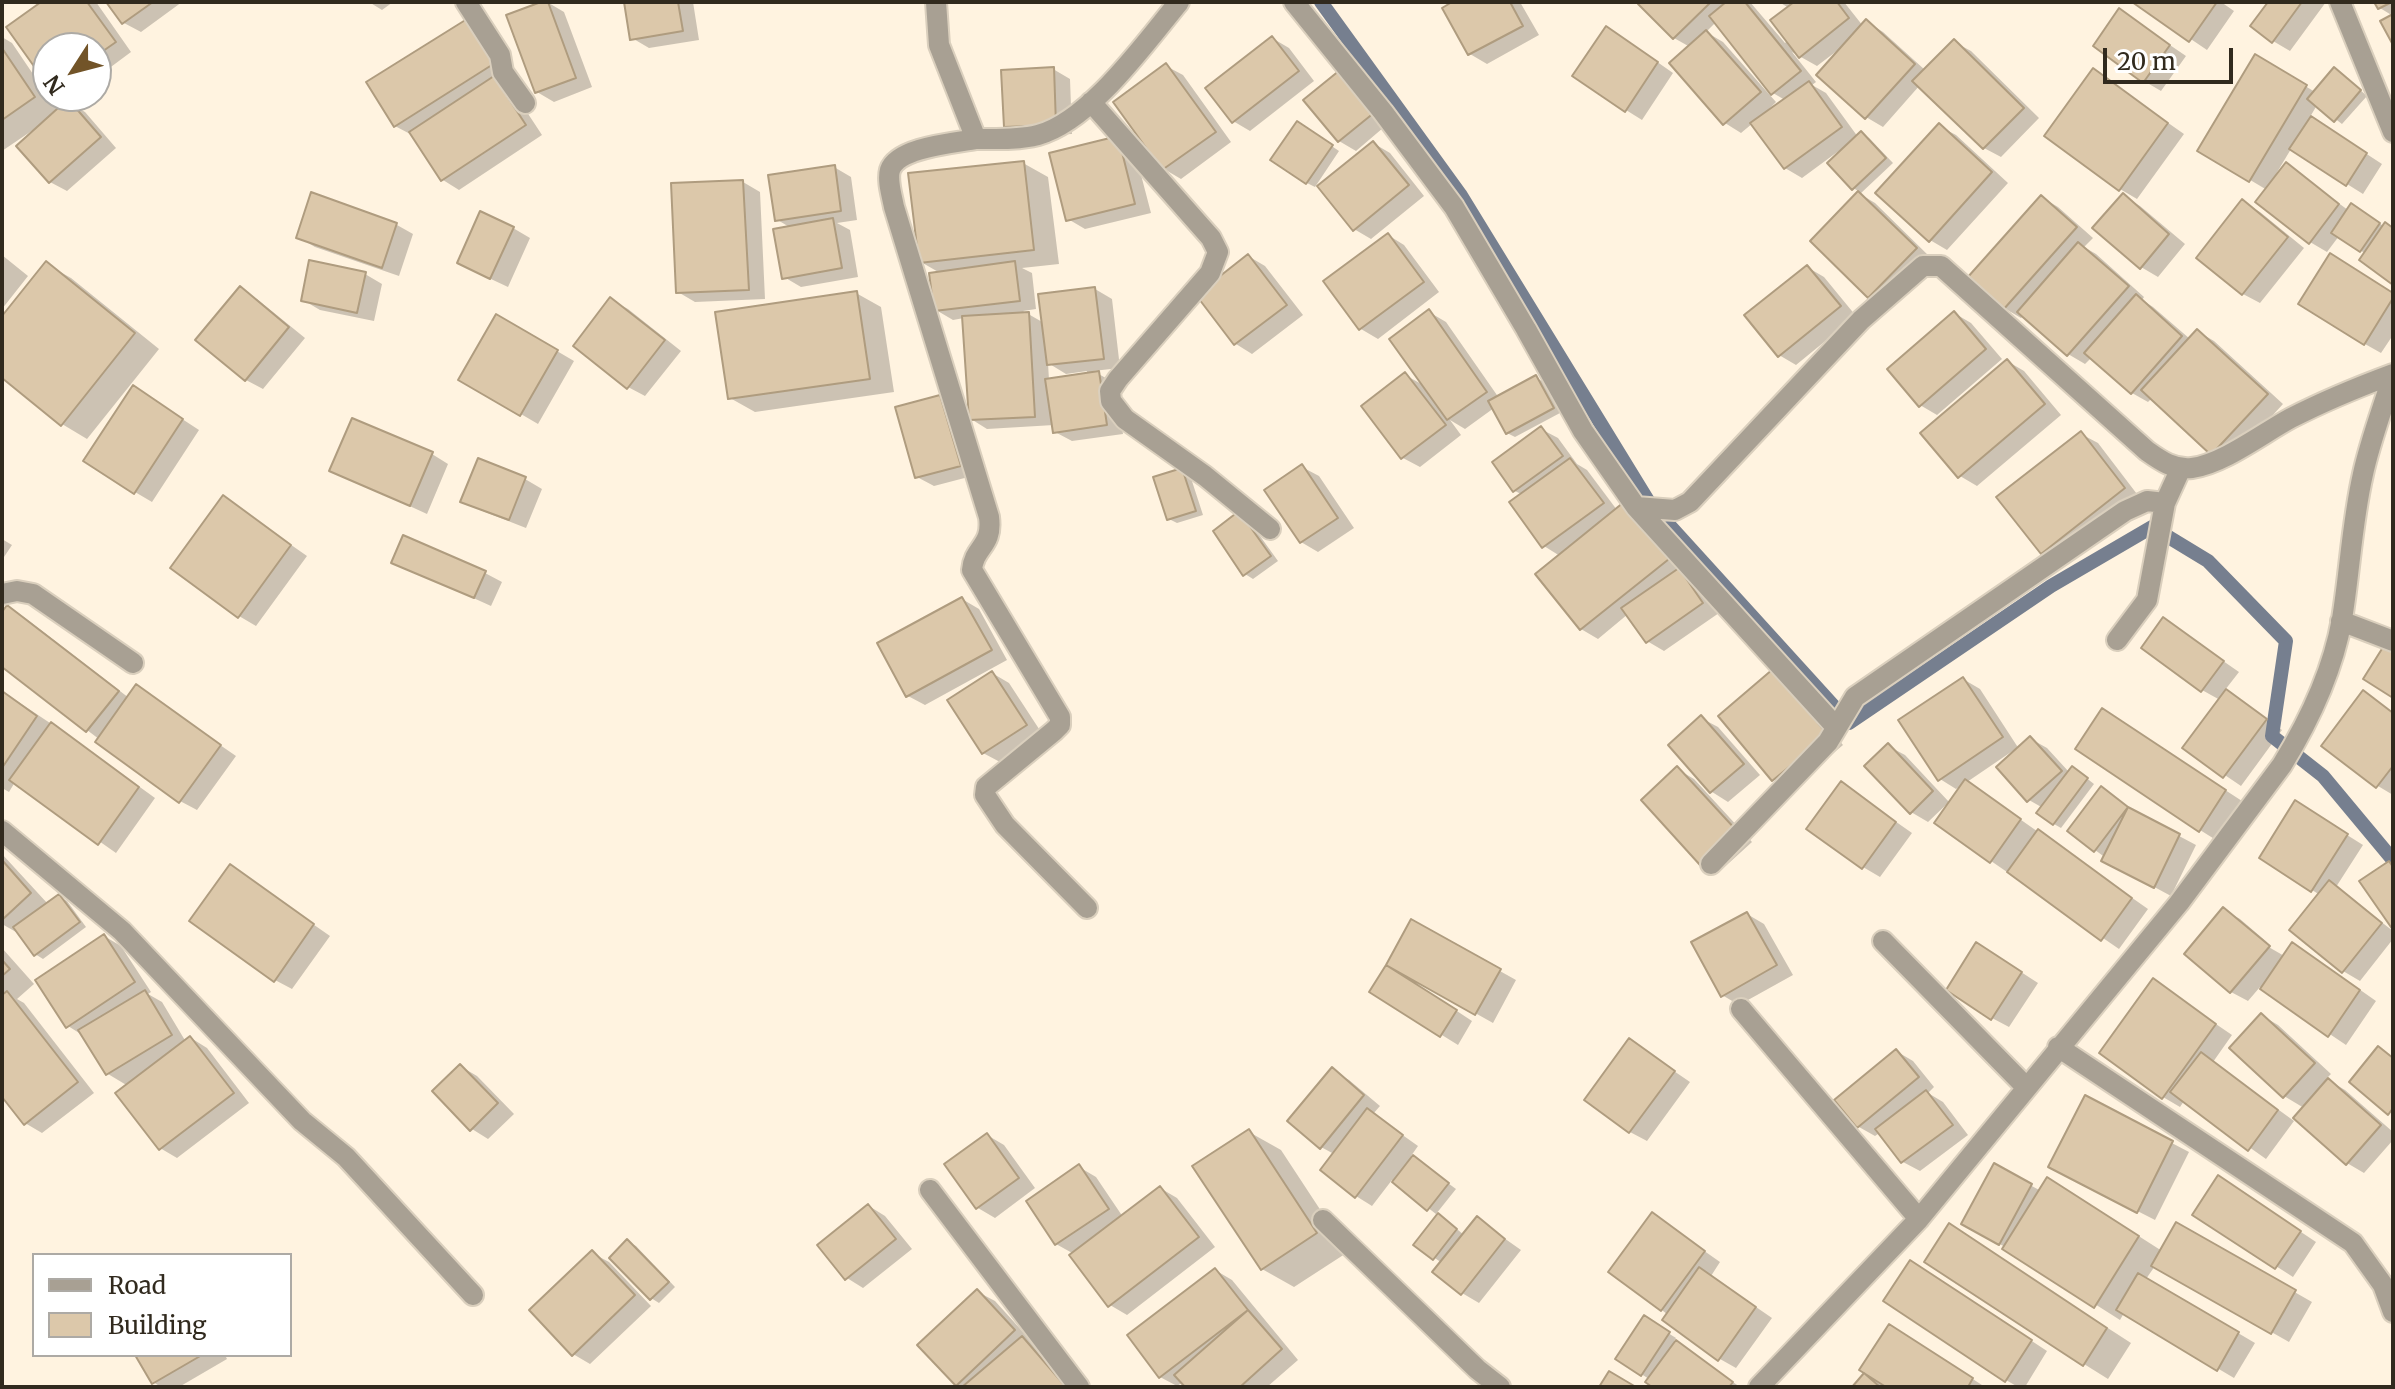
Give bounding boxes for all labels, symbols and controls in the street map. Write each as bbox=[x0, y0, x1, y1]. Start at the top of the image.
north arrow bbox=[32, 32, 112, 112]
scale bar bbox=[2107, 32, 2237, 82]
text: 20 m bbox=[2117, 46, 2176, 77]
text: N bbox=[38, 70, 71, 100]
legend bbox=[32, 1253, 292, 1357]
text: Road bbox=[108, 1270, 166, 1301]
text: Building bbox=[108, 1310, 207, 1341]

